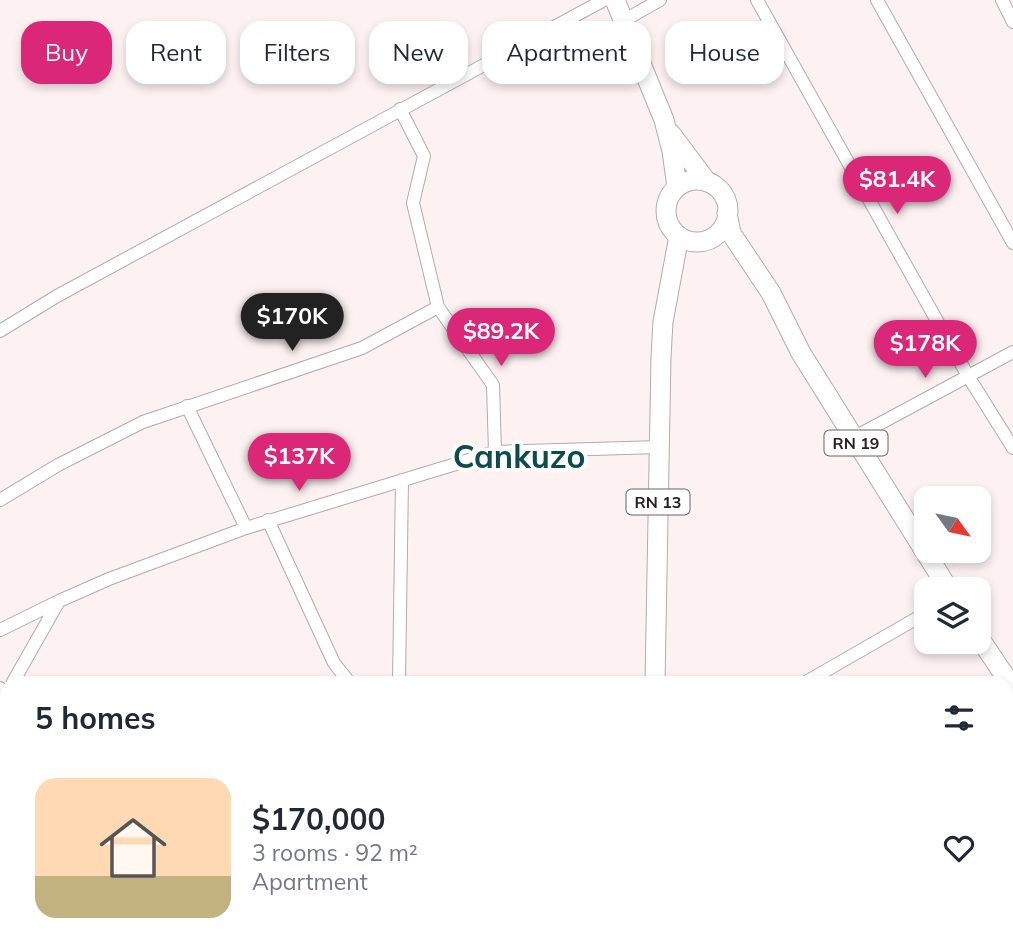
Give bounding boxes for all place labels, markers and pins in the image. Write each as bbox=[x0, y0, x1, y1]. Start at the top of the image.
pin: $81.4K bbox=[840, 156, 954, 216]
pin: $170K bbox=[243, 294, 341, 353]
pin: $89.2K bbox=[444, 308, 558, 368]
pin: $178K bbox=[876, 320, 974, 380]
pin: $137K bbox=[250, 434, 348, 493]

